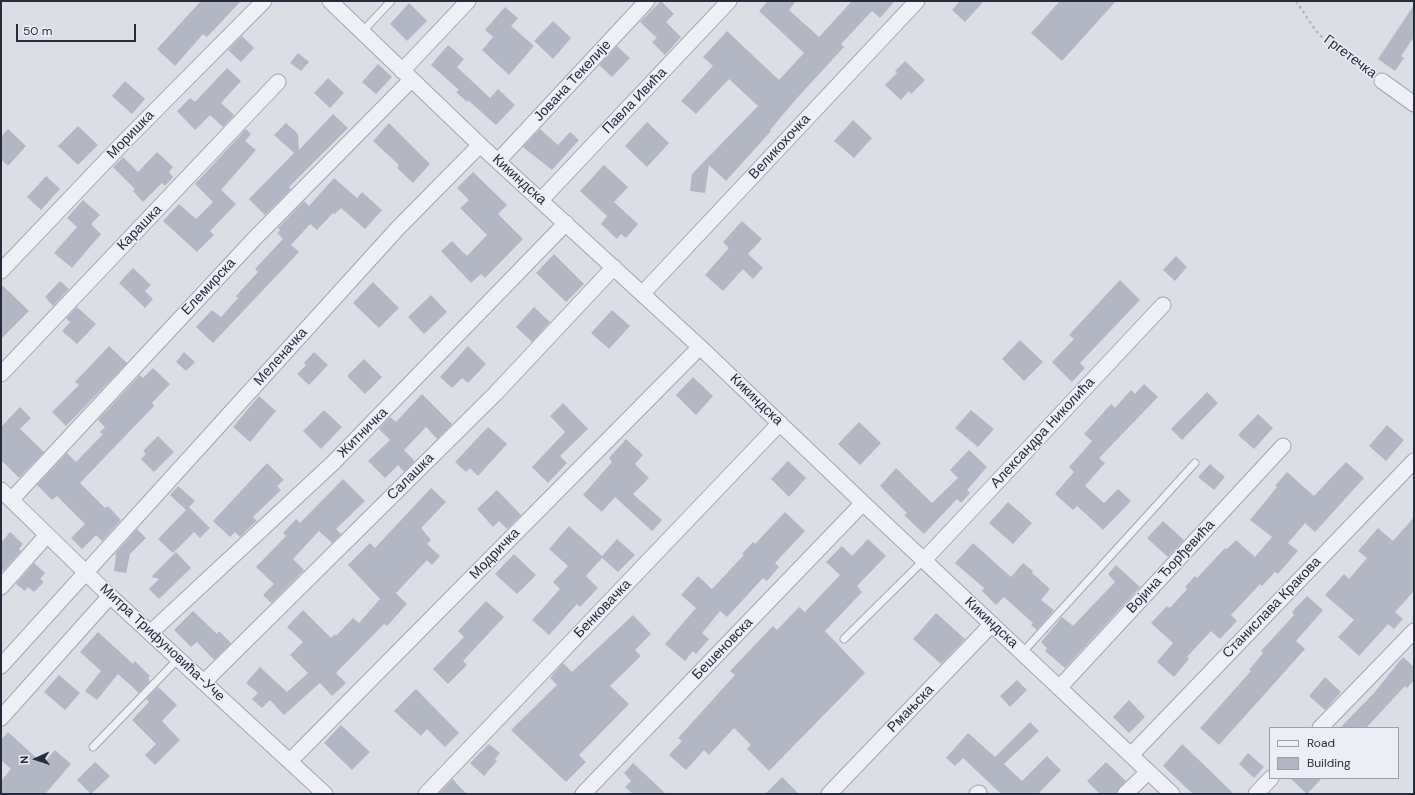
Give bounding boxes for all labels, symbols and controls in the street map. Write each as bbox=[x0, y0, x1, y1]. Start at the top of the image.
scale bar bbox=[18, 16, 138, 42]
text: 50 m bbox=[23, 23, 52, 39]
street label: Гргетечка bbox=[1320, 32, 1380, 82]
street label: Јована Текелије bbox=[531, 37, 615, 125]
street label: Павла Ивића bbox=[599, 64, 671, 138]
street label: Моришка bbox=[104, 107, 158, 163]
street label: Великохочка bbox=[746, 111, 814, 183]
street label: Кикиндска bbox=[488, 151, 550, 209]
street label: Карашка bbox=[114, 202, 166, 254]
street label: Елемирска bbox=[178, 255, 240, 319]
street label: Меленачка bbox=[251, 325, 311, 389]
street label: Кикиндска bbox=[726, 371, 786, 429]
street label: Александра Николића bbox=[987, 374, 1099, 492]
street label: Житничка bbox=[334, 404, 392, 462]
street label: Салашка bbox=[384, 450, 438, 504]
street label: Војина Ђорђевића bbox=[1123, 517, 1219, 617]
street label: Модричка bbox=[467, 525, 523, 583]
street label: Станислава Кракова bbox=[1219, 554, 1325, 662]
street label: Бенковачка bbox=[571, 576, 635, 642]
street label: Митра Трифуновића-Уче bbox=[96, 581, 228, 705]
street label: Кикиндска bbox=[961, 594, 1021, 652]
street label: Бешеновска bbox=[689, 614, 757, 684]
street label: Рмањска bbox=[884, 682, 938, 736]
legend bbox=[1269, 727, 1399, 779]
text: Road bbox=[1307, 735, 1335, 751]
north arrow bbox=[16, 739, 56, 779]
text: N bbox=[17, 755, 31, 764]
text: Building bbox=[1307, 755, 1351, 771]

